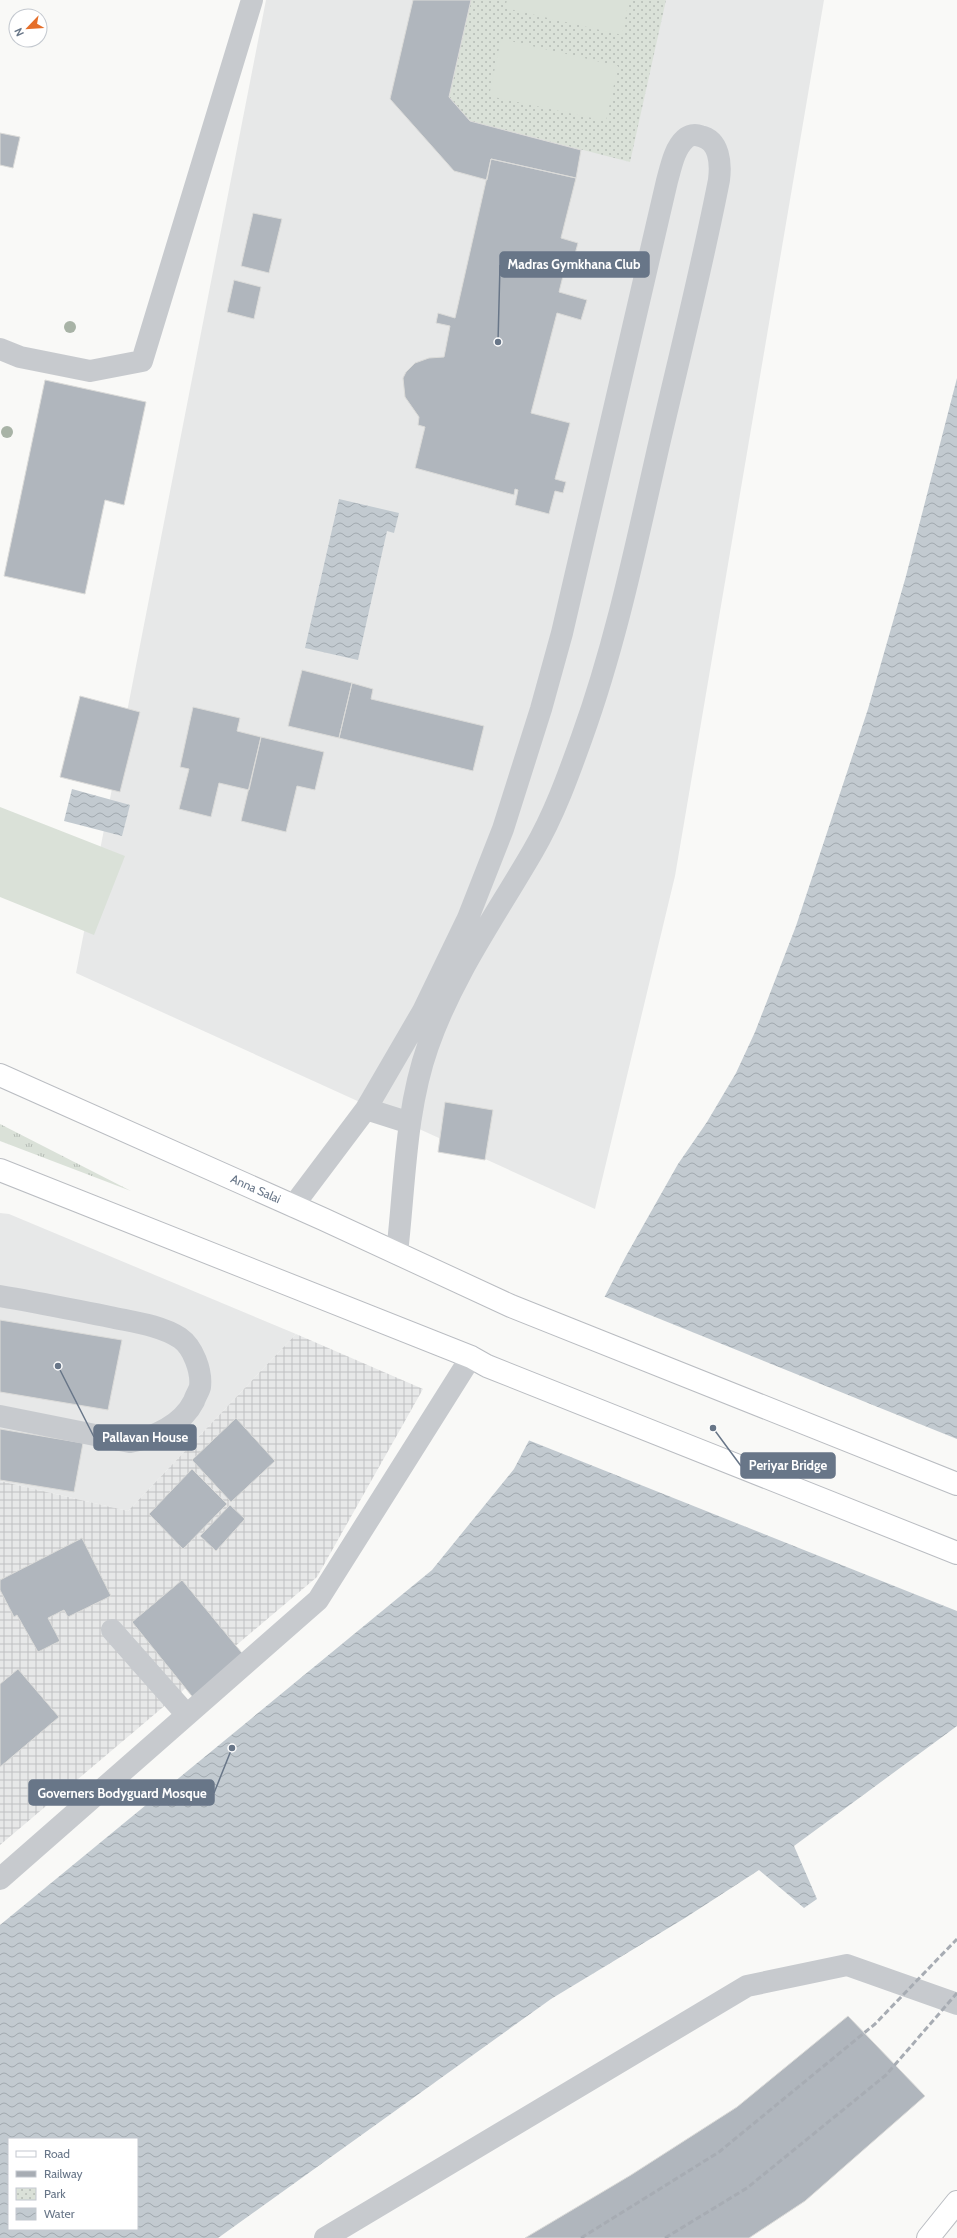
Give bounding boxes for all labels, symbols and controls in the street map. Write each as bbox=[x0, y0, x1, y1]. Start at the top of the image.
north arrow bbox=[8, 8, 48, 48]
text: N bbox=[11, 26, 27, 39]
callout: Madras Gymkhana Club bbox=[500, 252, 649, 277]
text: Madras Gymkhana Club bbox=[508, 256, 641, 272]
street label: Anna Salai bbox=[229, 1171, 283, 1206]
callout: Pallavan House bbox=[94, 1425, 196, 1450]
text: Pallavan House bbox=[102, 1429, 188, 1445]
callout: Periyar Bridge bbox=[741, 1453, 835, 1478]
text: Periyar Bridge bbox=[749, 1457, 827, 1473]
callout: Governers Bodyguard Mosque bbox=[29, 1780, 214, 1805]
text: Governers Bodyguard Mosque bbox=[37, 1785, 207, 1801]
legend bbox=[8, 2138, 138, 2230]
text: Road bbox=[44, 2146, 70, 2161]
text: Railway bbox=[44, 2166, 82, 2181]
text: Park bbox=[44, 2186, 66, 2201]
text: Water bbox=[44, 2206, 75, 2221]

